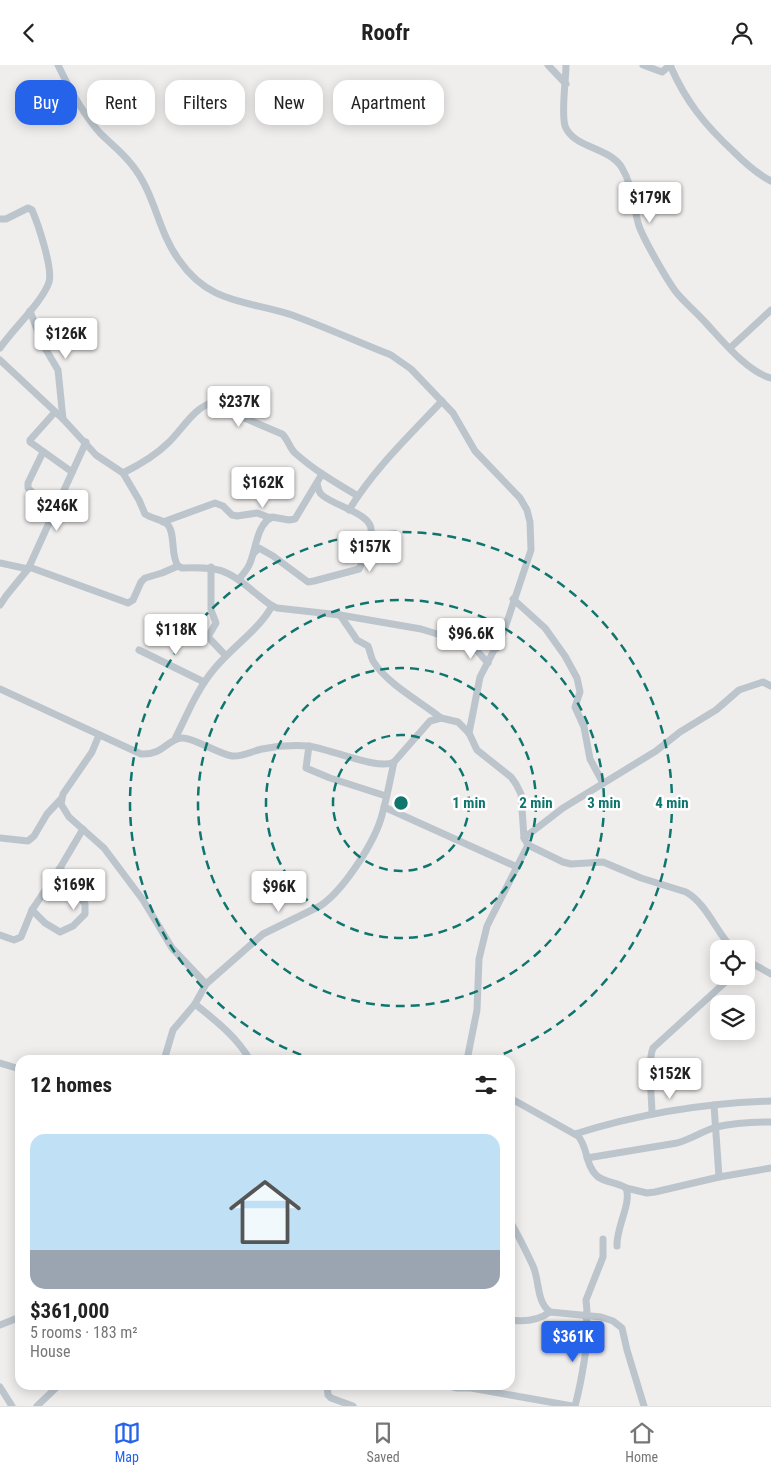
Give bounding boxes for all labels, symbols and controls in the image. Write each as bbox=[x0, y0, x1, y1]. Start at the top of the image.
icon: back bbox=[15, 19, 43, 47]
icon: person bbox=[728, 19, 756, 47]
text: Roofr bbox=[361, 20, 410, 45]
chip: Buy bbox=[15, 80, 77, 125]
chip: Rent bbox=[87, 80, 155, 125]
chip: Filters bbox=[165, 80, 245, 125]
chip: New bbox=[255, 80, 323, 125]
chip: Apartment bbox=[333, 80, 444, 125]
pin: $179K bbox=[615, 181, 685, 224]
text: $179K bbox=[629, 188, 671, 207]
pin: $126K bbox=[31, 317, 101, 360]
text: $126K bbox=[45, 324, 87, 343]
pin: $237K bbox=[204, 385, 274, 428]
text: $237K bbox=[218, 392, 260, 411]
pin: $162K bbox=[228, 467, 298, 509]
text: $162K bbox=[242, 473, 284, 492]
pin: $246K bbox=[22, 489, 92, 532]
text: $246K bbox=[36, 496, 78, 515]
pin: $157K bbox=[335, 531, 405, 573]
text: $157K bbox=[349, 537, 391, 556]
pin: $118K bbox=[141, 613, 211, 656]
pin: $96.6K bbox=[430, 617, 512, 660]
text: $118K bbox=[155, 620, 197, 639]
text: $96.6K bbox=[448, 624, 494, 643]
centre of rings bbox=[392, 794, 410, 812]
text: 1 min bbox=[452, 794, 486, 812]
text: 2 min bbox=[519, 794, 553, 812]
text: 3 min bbox=[587, 794, 621, 812]
text: 4 min bbox=[655, 794, 689, 812]
pin: $169K bbox=[39, 869, 109, 911]
pin: $96K bbox=[249, 871, 309, 913]
text: $169K bbox=[53, 875, 95, 894]
text: $96K bbox=[262, 877, 296, 896]
map controls bbox=[710, 940, 755, 1040]
button: locate bbox=[710, 940, 755, 985]
button: layers bbox=[710, 995, 755, 1040]
pin: $152K bbox=[635, 1057, 705, 1100]
text: $152K bbox=[649, 1064, 691, 1083]
icon: filters bbox=[472, 1071, 500, 1099]
text: 12 homes bbox=[30, 1073, 112, 1097]
icon: home bbox=[220, 1167, 310, 1257]
text: $361,000 bbox=[30, 1299, 109, 1323]
pin: $361K bbox=[538, 1321, 608, 1363]
text: 5 rooms · 183 m² bbox=[30, 1323, 138, 1342]
text: $361K bbox=[552, 1327, 594, 1346]
text: House bbox=[30, 1342, 70, 1361]
tab: Map bbox=[113, 1419, 141, 1465]
tab: Saved bbox=[366, 1419, 400, 1465]
tab: Home bbox=[625, 1419, 658, 1465]

